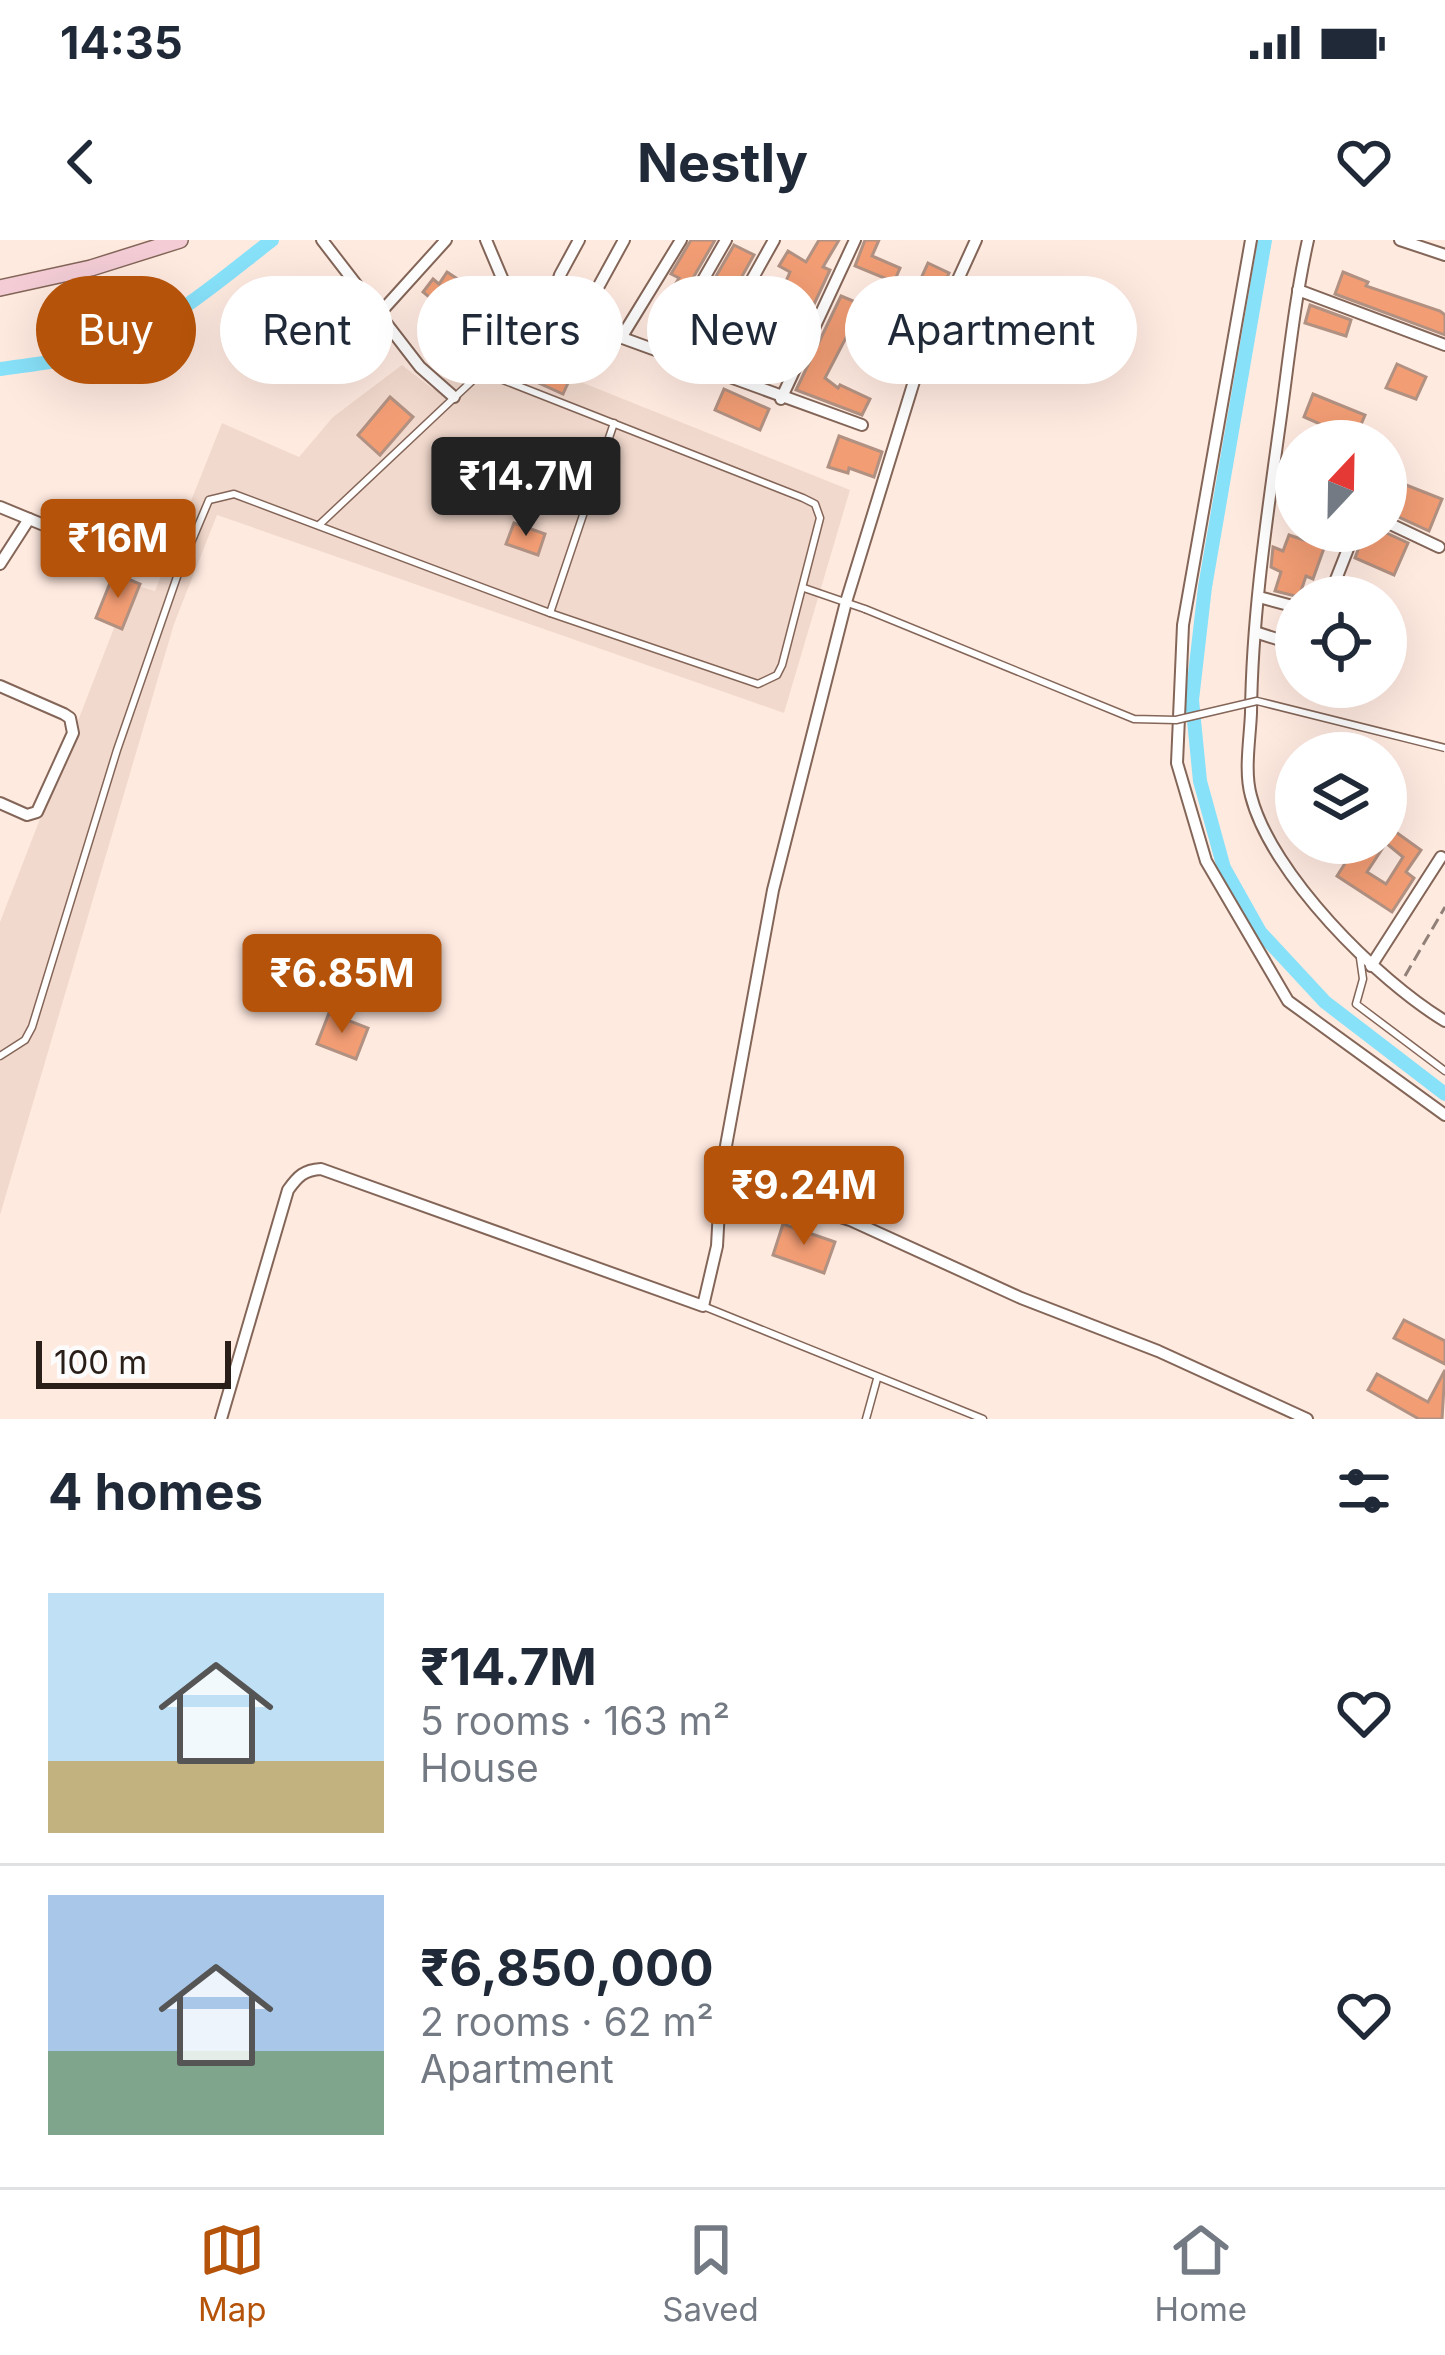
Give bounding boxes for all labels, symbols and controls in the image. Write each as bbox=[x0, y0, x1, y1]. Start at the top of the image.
text: 14:35 bbox=[60, 15, 183, 70]
icon: back bbox=[48, 129, 114, 195]
icon: heart bbox=[1331, 129, 1397, 195]
text: Nestly bbox=[637, 130, 808, 195]
chip: Buy bbox=[36, 276, 196, 384]
chip: Rent bbox=[220, 276, 393, 384]
chip: Filters bbox=[417, 276, 623, 384]
chip: New bbox=[647, 276, 821, 384]
chip: Apartment bbox=[845, 276, 1137, 384]
north arrow bbox=[1275, 420, 1407, 552]
map controls bbox=[1275, 420, 1407, 864]
pin: ₹14.7M bbox=[428, 437, 624, 539]
text: ₹14.7M bbox=[458, 452, 594, 499]
pin: ₹16M bbox=[47, 499, 189, 601]
text: ₹16M bbox=[68, 514, 168, 561]
button: locate bbox=[1275, 576, 1407, 708]
button: layers bbox=[1275, 732, 1407, 864]
pin: ₹6.85M bbox=[244, 934, 440, 1036]
text: ₹6.85M bbox=[269, 949, 415, 996]
pin: ₹9.24M bbox=[706, 1146, 902, 1248]
text: ₹9.24M bbox=[731, 1161, 877, 1208]
scale bar bbox=[36, 1335, 231, 1388]
text: 100 m bbox=[54, 1342, 147, 1382]
icon: filters bbox=[1331, 1458, 1397, 1524]
text: 4 homes bbox=[48, 1461, 263, 1522]
text: ₹14.7M bbox=[420, 1636, 597, 1697]
icon: home bbox=[144, 1641, 288, 1785]
icon: heart bbox=[1331, 1680, 1397, 1746]
text: 5 rooms · 163 m² bbox=[420, 1697, 730, 1744]
text: House bbox=[420, 1744, 539, 1791]
text: ₹6,850,000 bbox=[420, 1937, 714, 1998]
icon: home bbox=[144, 1943, 288, 2087]
icon: heart bbox=[1331, 1982, 1397, 2048]
text: 2 rooms · 62 m² bbox=[420, 1998, 714, 2045]
text: Apartment bbox=[420, 2045, 614, 2092]
tab: Map bbox=[198, 2217, 266, 2329]
tab: Saved bbox=[662, 2217, 759, 2329]
tab: Home bbox=[1155, 2217, 1247, 2329]

